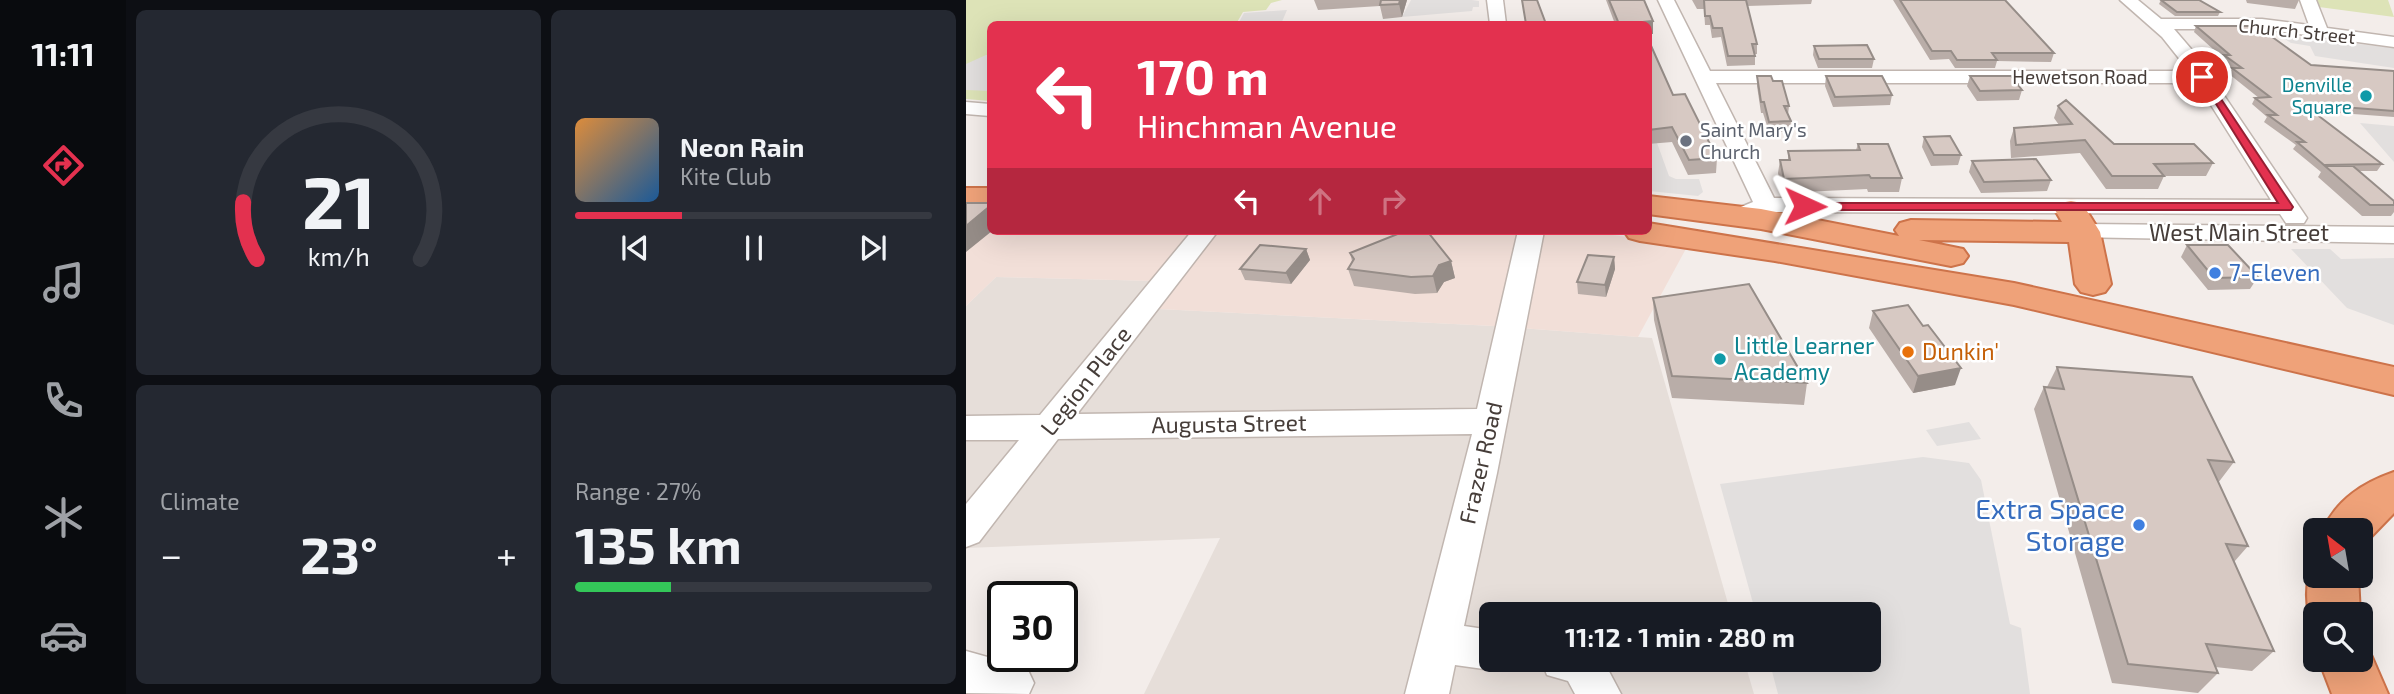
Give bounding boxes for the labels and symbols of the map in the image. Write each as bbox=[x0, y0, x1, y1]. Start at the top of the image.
street label: Church Street bbox=[2237, 13, 2357, 48]
pin bbox=[2172, 47, 2232, 107]
street label: Hewetson Road bbox=[2012, 65, 2148, 88]
place label: Denville Square bbox=[2282, 73, 2352, 118]
marker: Denville Square bbox=[2358, 88, 2374, 104]
place label: Saint Mary's Church bbox=[1700, 118, 1807, 163]
marker: Saint Mary's Church bbox=[1678, 133, 1694, 149]
position arrow bbox=[1768, 169, 1842, 243]
street label: West Main Street bbox=[2149, 218, 2329, 246]
place label: 7-Eleven bbox=[2229, 258, 2320, 286]
marker: 7-Eleven bbox=[2207, 265, 2223, 281]
street label: Legion Place bbox=[1034, 320, 1136, 440]
place label: Little Learner Academy bbox=[1734, 331, 1874, 385]
place label: Dunkin' bbox=[1922, 337, 1999, 365]
marker: Dunkin' bbox=[1900, 344, 1916, 360]
marker: Little Learner Academy bbox=[1712, 351, 1728, 367]
street label: Frazer Road bbox=[1452, 399, 1508, 527]
street label: Augusta Street bbox=[1151, 408, 1307, 438]
place label: Extra Space Storage bbox=[1975, 491, 2125, 557]
marker: Extra Space Storage bbox=[2131, 517, 2147, 533]
north arrow bbox=[2303, 518, 2373, 588]
speed limit sign: 30 bbox=[987, 581, 1078, 672]

